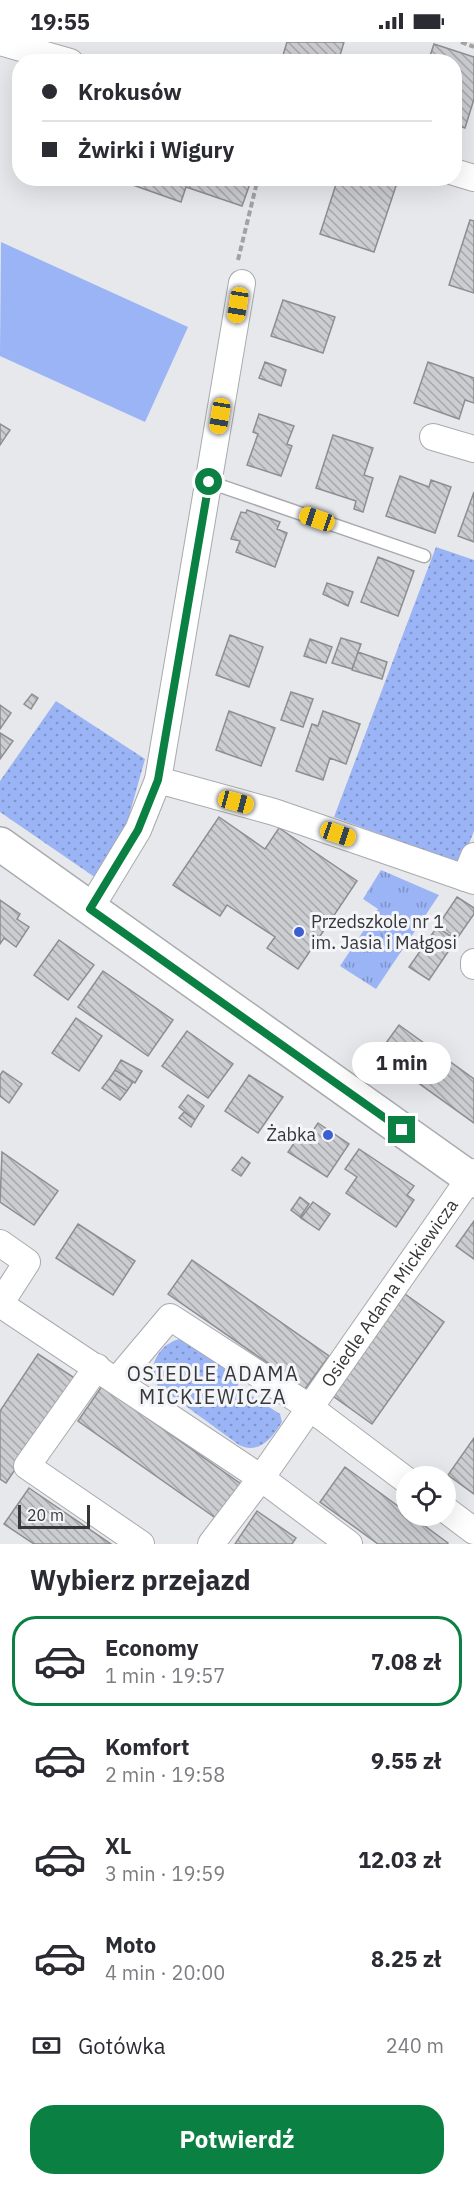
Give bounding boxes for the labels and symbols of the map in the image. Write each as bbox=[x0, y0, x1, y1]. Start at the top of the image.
car bbox=[226, 286, 250, 324]
car bbox=[208, 397, 232, 435]
route start bbox=[195, 468, 222, 495]
car bbox=[297, 505, 337, 533]
car bbox=[216, 789, 256, 815]
car bbox=[318, 820, 358, 848]
place label: Przedszkole nr 1 im. Jasia i Małgosi bbox=[311, 910, 457, 954]
marker: Przedszkole nr 1 im. Jasia i Małgosi bbox=[292, 925, 306, 939]
callout: 1 min bbox=[352, 1043, 452, 1085]
route end bbox=[388, 1116, 415, 1143]
place label: Żabka bbox=[267, 1123, 316, 1146]
marker: Żabka bbox=[321, 1128, 335, 1142]
street label: Osiedle Adama Mickiewicza bbox=[316, 1194, 463, 1391]
district label: OSIEDLE ADAMA MICKIEWICZA bbox=[127, 1360, 299, 1410]
scale bar bbox=[18, 1502, 90, 1530]

